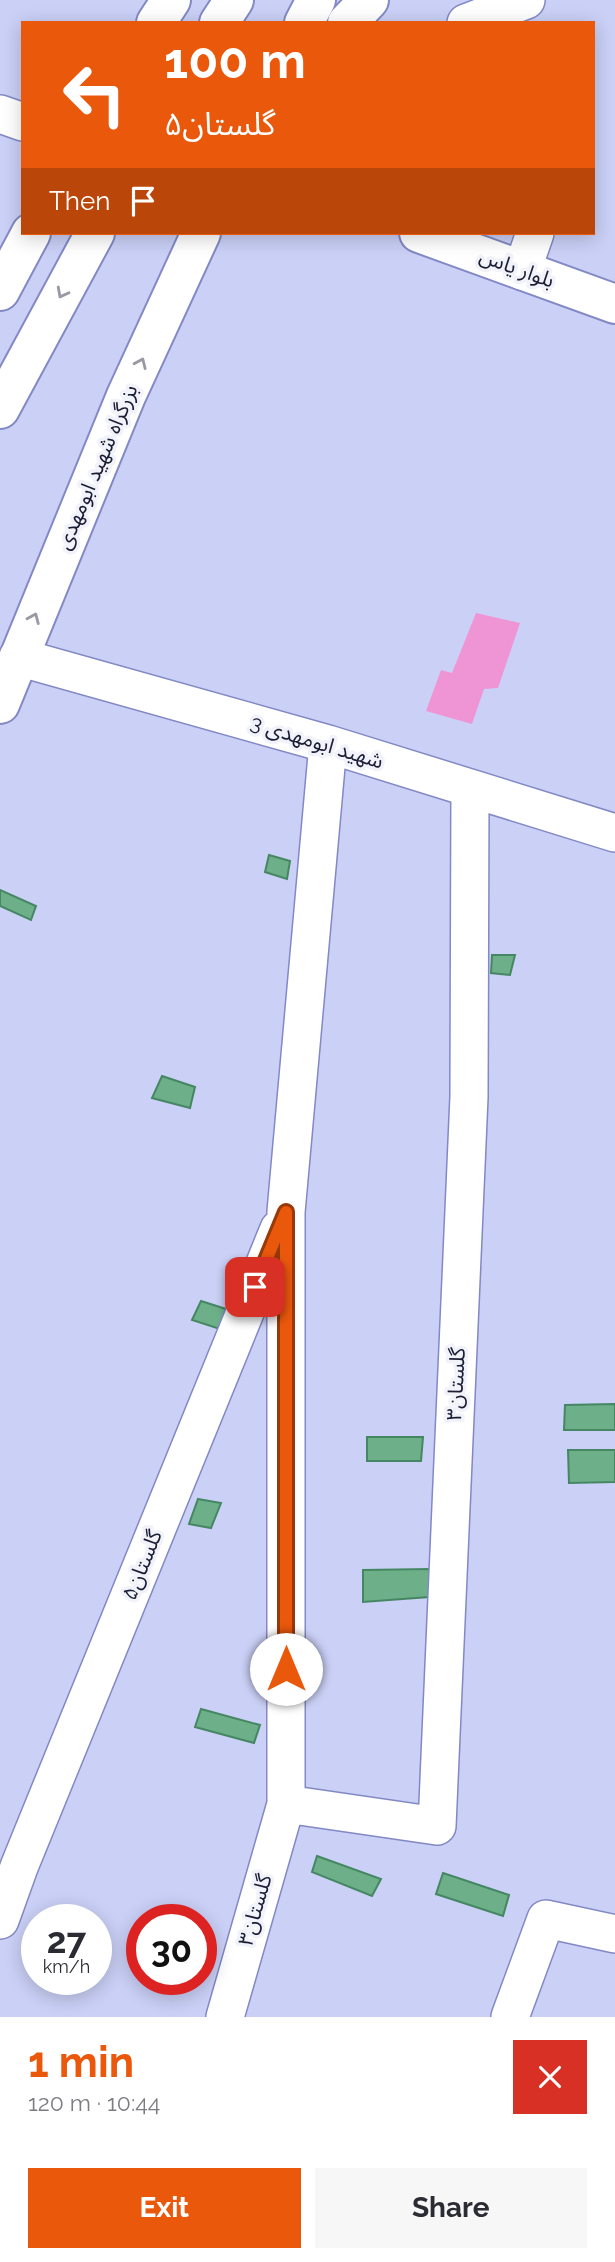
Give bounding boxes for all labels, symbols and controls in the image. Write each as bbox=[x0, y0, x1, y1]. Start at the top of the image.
text: 100 m bbox=[164, 32, 306, 89]
icon: left bbox=[49, 49, 140, 140]
text: گلستان۵ bbox=[164, 105, 275, 142]
icon: arrive bbox=[124, 182, 162, 220]
text: Then bbox=[49, 186, 110, 216]
street label: بلوار یاس bbox=[476, 242, 558, 293]
one-way arrow bbox=[57, 286, 71, 298]
one-way arrow bbox=[133, 358, 147, 370]
street label: بزرگراه شهید ابومهدی bbox=[50, 380, 143, 553]
one-way arrow bbox=[26, 613, 40, 625]
street label: شهید ابومهدی 3 bbox=[248, 709, 387, 774]
pin bbox=[225, 1257, 285, 1317]
icon: arrive bbox=[236, 1268, 274, 1306]
street label: گلستان۳ bbox=[441, 1346, 470, 1421]
street label: گلستان۵ bbox=[116, 1526, 167, 1603]
position arrow bbox=[249, 1632, 323, 1706]
street label: گلستان۳ bbox=[232, 1871, 277, 1948]
speed limit sign: 30 bbox=[126, 1904, 217, 1995]
text: 27 bbox=[47, 1920, 86, 1961]
text: km/h bbox=[43, 1956, 90, 1977]
text: 1 min bbox=[28, 2038, 134, 2087]
button: close bbox=[513, 2040, 587, 2114]
text: 120 m · 10:44 bbox=[28, 2089, 160, 2116]
button: Exit bbox=[28, 2168, 301, 2248]
button: Share bbox=[315, 2168, 587, 2248]

